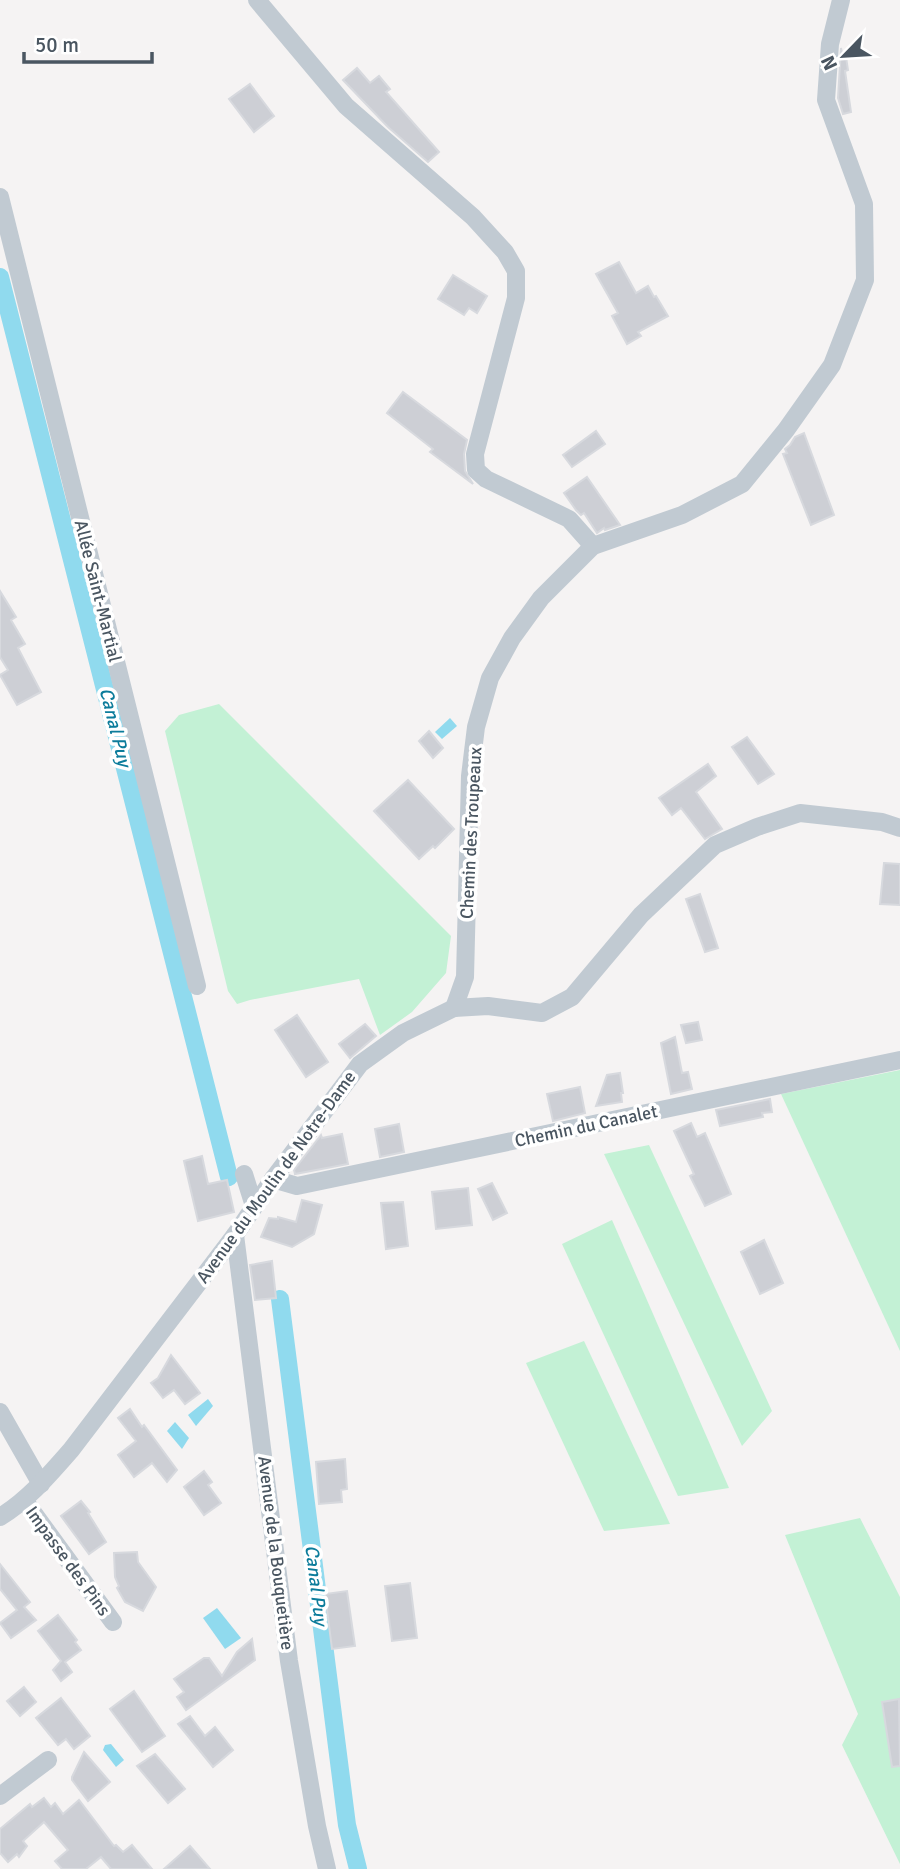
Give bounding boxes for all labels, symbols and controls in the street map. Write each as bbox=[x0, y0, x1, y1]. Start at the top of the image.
scale bar bbox=[24, 21, 152, 65]
north arrow bbox=[809, 21, 879, 91]
text: 50 m bbox=[35, 32, 79, 58]
text: N bbox=[816, 52, 843, 74]
street label: Allée Saint-Martial bbox=[70, 518, 126, 664]
water label: Canal Puy bbox=[94, 685, 137, 771]
street label: Chemin des Troupeaux bbox=[456, 746, 487, 920]
street label: Avenue du Moulin de Notre-Dame bbox=[192, 1067, 360, 1287]
street label: Chemin du Canalet bbox=[513, 1100, 659, 1152]
street label: Avenue de la Bouquetière bbox=[253, 1455, 299, 1651]
street label: Impasse des Pins bbox=[21, 1502, 115, 1620]
water label: Canal Puy bbox=[299, 1544, 333, 1629]

